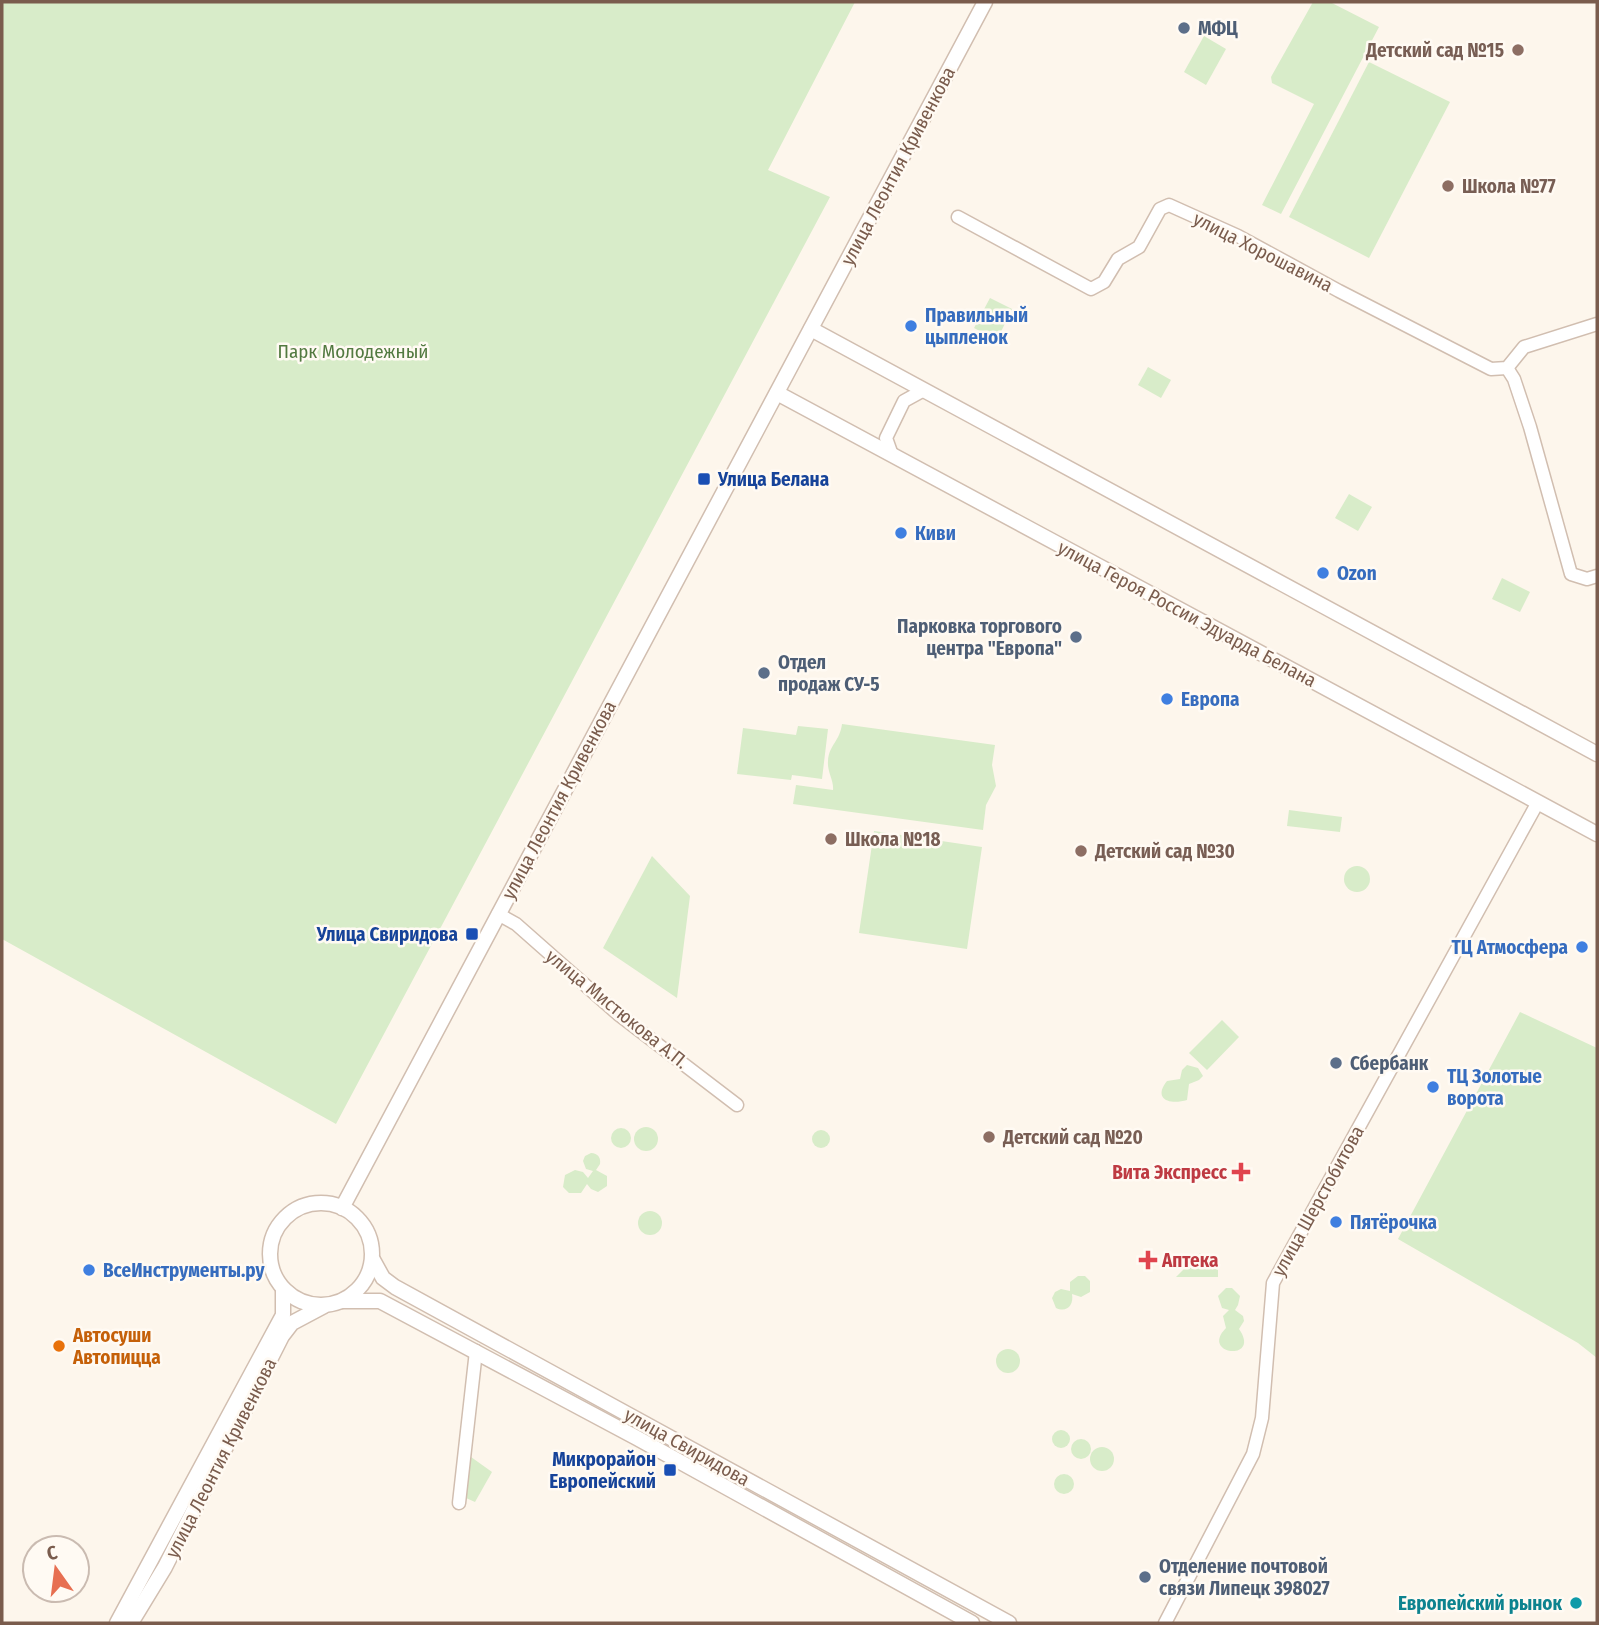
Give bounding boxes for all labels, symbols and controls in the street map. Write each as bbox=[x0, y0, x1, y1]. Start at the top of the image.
place label: МФЦ bbox=[1198, 17, 1238, 40]
marker: МФЦ bbox=[1176, 20, 1192, 36]
place label: Детский сад №15 bbox=[1365, 39, 1504, 62]
marker: Детский сад №15 bbox=[1510, 42, 1526, 58]
street label: улица Леонтия Кривенкова bbox=[836, 63, 960, 269]
place label: Школа №77 bbox=[1462, 175, 1556, 198]
marker: Школа №77 bbox=[1440, 178, 1456, 194]
street label: улица Хорошавина bbox=[1189, 207, 1337, 297]
place label: Правильный цыпленок bbox=[925, 304, 1028, 349]
marker: Правильный цыпленок bbox=[903, 318, 919, 334]
park label: Парк Молодежный bbox=[277, 340, 429, 363]
place label: Улица Белана bbox=[717, 468, 829, 491]
marker: Улица Белана bbox=[696, 471, 712, 487]
place label: Киви bbox=[915, 522, 956, 545]
marker: Киви bbox=[893, 525, 909, 541]
street label: улица Героя России Эдуарда Белана bbox=[1054, 536, 1320, 692]
place label: Ozon bbox=[1337, 562, 1377, 585]
marker: Ozon bbox=[1315, 565, 1331, 581]
place label: Парковка торгового центра "Европа" bbox=[897, 615, 1062, 660]
marker: Парковка торгового центра "Европа" bbox=[1068, 629, 1084, 645]
place label: Отдел продаж СУ-5 bbox=[778, 651, 880, 696]
marker: Отдел продаж СУ-5 bbox=[756, 665, 772, 681]
place label: Европа bbox=[1181, 688, 1239, 711]
marker: Европа bbox=[1159, 691, 1175, 707]
street label: улица Леонтия Кривенкова bbox=[497, 697, 621, 903]
place label: Школа №18 bbox=[845, 828, 941, 851]
marker: Школа №18 bbox=[823, 831, 839, 847]
place label: Детский сад №30 bbox=[1094, 840, 1235, 863]
marker: Детский сад №30 bbox=[1073, 843, 1089, 859]
place label: Улица Свиридова bbox=[316, 923, 458, 946]
marker: Улица Свиридова bbox=[464, 926, 480, 942]
place label: ТЦ Атмосфера bbox=[1452, 936, 1568, 959]
marker: ТЦ Атмосфера bbox=[1574, 939, 1590, 955]
street label: улица Мистюкова А.П. bbox=[541, 945, 693, 1073]
place label: Сбербанк bbox=[1350, 1052, 1429, 1075]
marker: Сбербанк bbox=[1328, 1055, 1344, 1071]
place label: ТЦ Золотые ворота bbox=[1447, 1065, 1542, 1110]
marker: ТЦ Золотые ворота bbox=[1425, 1079, 1441, 1095]
street label: улица Шерстобитова bbox=[1267, 1122, 1369, 1280]
place label: Детский сад №20 bbox=[1002, 1126, 1143, 1149]
marker: Детский сад №20 bbox=[981, 1129, 997, 1145]
place label: Вита Экспресс bbox=[1112, 1161, 1228, 1184]
marker: Вита Экспресс bbox=[1233, 1164, 1249, 1180]
place label: Пятёрочка bbox=[1350, 1211, 1437, 1234]
marker: Пятёрочка bbox=[1328, 1214, 1344, 1230]
place label: Аптека bbox=[1161, 1249, 1218, 1272]
marker: Аптека bbox=[1140, 1252, 1156, 1268]
place label: ВсеИнструменты.ру bbox=[103, 1259, 265, 1282]
marker: ВсеИнструменты.ру bbox=[81, 1262, 97, 1278]
place label: Автосуши Автопицца bbox=[72, 1324, 161, 1369]
marker: Автосуши Автопицца bbox=[51, 1338, 67, 1354]
street label: улица Леонтия Кривенкова bbox=[160, 1354, 282, 1562]
street label: улица Свиридова bbox=[620, 1403, 754, 1491]
place label: Микрорайон Европейский bbox=[549, 1448, 656, 1493]
marker: Микрорайон Европейский bbox=[662, 1462, 678, 1478]
north arrow bbox=[21, 1534, 91, 1604]
text: С bbox=[44, 1541, 60, 1565]
place label: Отделение почтовой связи Липецк 398027 bbox=[1159, 1555, 1330, 1600]
marker: Отделение почтовой связи Липецк 398027 bbox=[1137, 1569, 1153, 1585]
place label: Европейский рынок bbox=[1398, 1592, 1562, 1615]
marker: Европейский рынок bbox=[1568, 1595, 1584, 1611]

